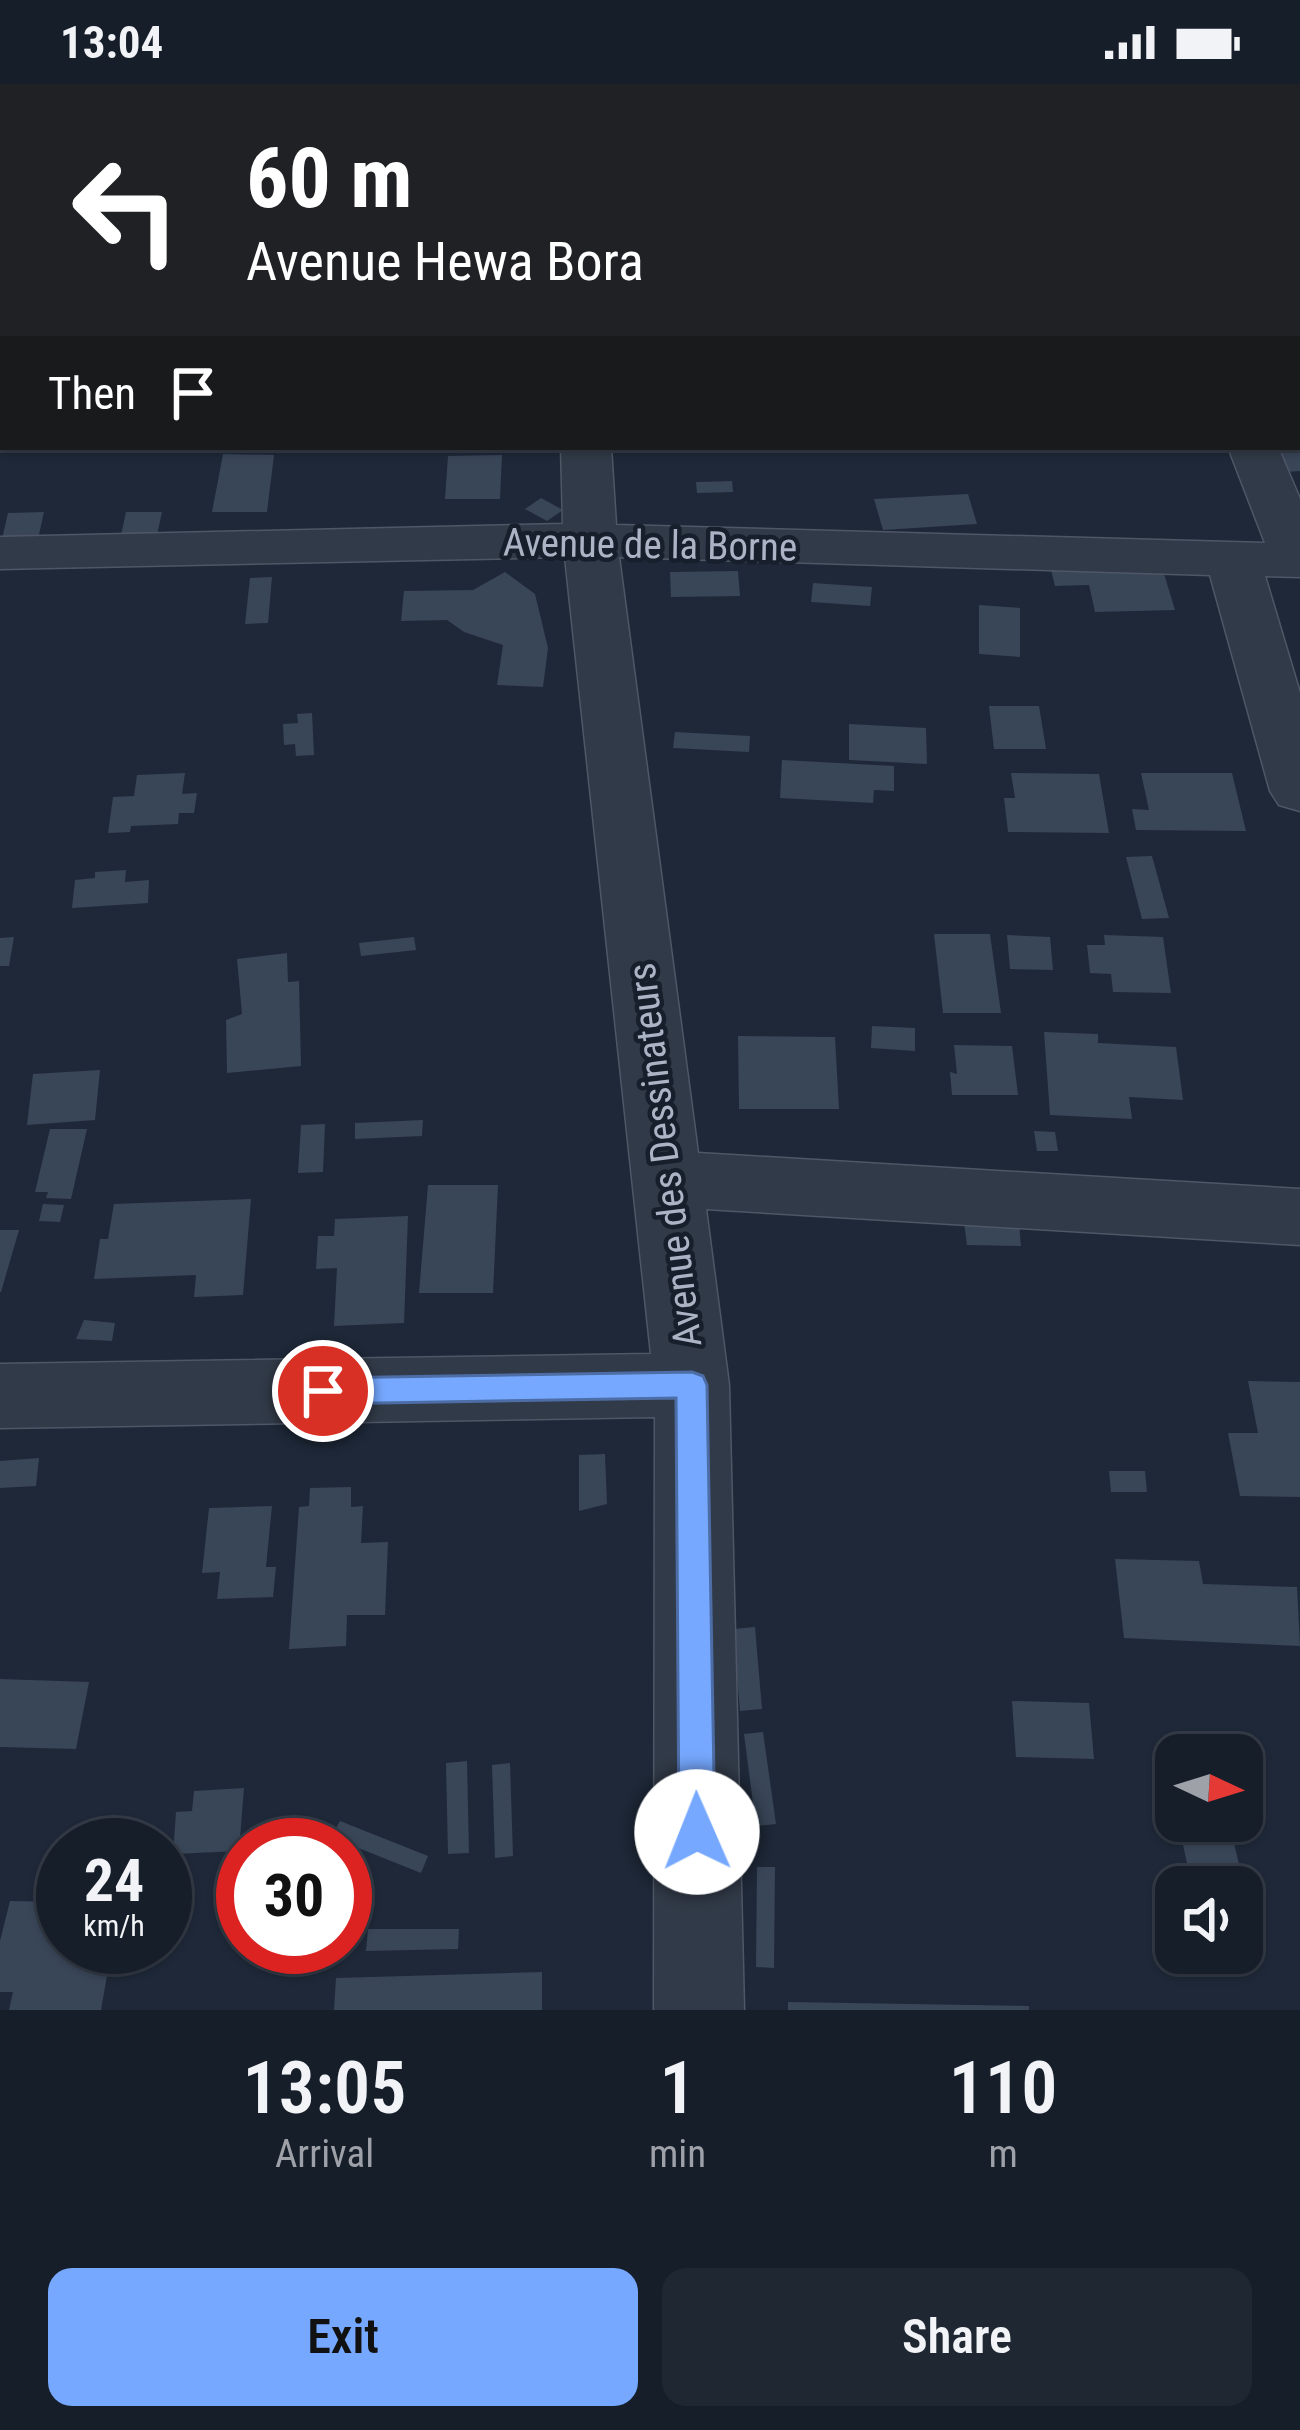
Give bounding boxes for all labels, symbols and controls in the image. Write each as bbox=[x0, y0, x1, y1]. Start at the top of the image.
text: 13:04 bbox=[60, 16, 163, 69]
text: 60 m bbox=[246, 129, 413, 228]
icon: left bbox=[48, 132, 204, 288]
text: Avenue Hewa Bora bbox=[246, 230, 644, 293]
icon: arrive bbox=[160, 360, 226, 426]
text: Then bbox=[48, 367, 136, 420]
street label: Avenue de la Borne bbox=[502, 519, 798, 571]
street label: Avenue des Dessinateurs bbox=[619, 960, 711, 1350]
pin bbox=[272, 1340, 374, 1442]
icon: arrive bbox=[290, 1358, 356, 1424]
north arrow bbox=[1155, 1734, 1263, 1842]
map controls bbox=[1155, 1734, 1263, 1974]
position arrow bbox=[634, 1769, 760, 1895]
speed limit sign: 30 bbox=[216, 1818, 372, 1974]
text: 24 bbox=[84, 1845, 144, 1916]
button: sound bbox=[1155, 1866, 1263, 1974]
text: km/h bbox=[83, 1908, 145, 1943]
text: 13:05 bbox=[243, 2046, 406, 2131]
text: 1 bbox=[660, 2046, 696, 2131]
text: 110 bbox=[949, 2046, 1057, 2131]
text: Arrival bbox=[275, 2131, 374, 2177]
text: min bbox=[649, 2131, 706, 2177]
text: m bbox=[988, 2131, 1018, 2177]
button: Exit bbox=[48, 2268, 638, 2406]
button: Share bbox=[662, 2268, 1252, 2406]

